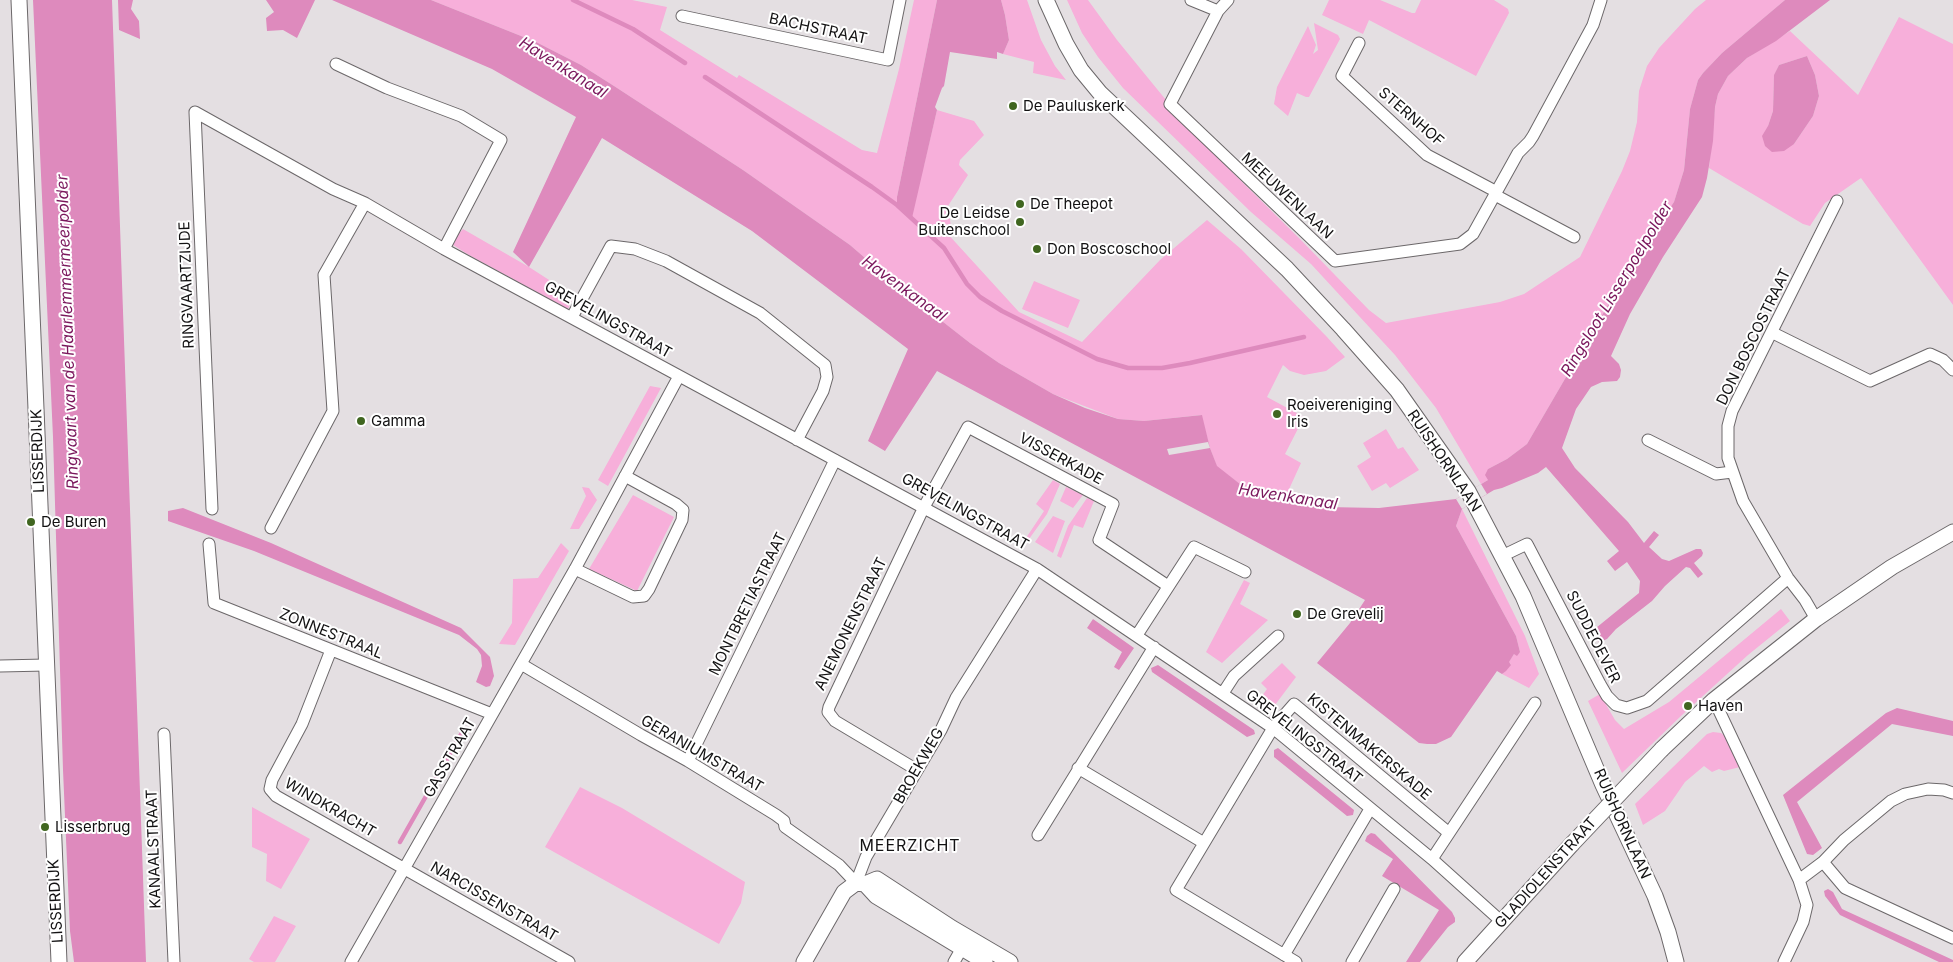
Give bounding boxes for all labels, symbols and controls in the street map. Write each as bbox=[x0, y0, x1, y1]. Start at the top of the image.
street label: BACHSTRAAT bbox=[767, 10, 869, 48]
water label: Havenkanaal bbox=[515, 33, 611, 103]
street label: STERNHOF bbox=[1375, 84, 1447, 150]
place label: De Pauluskerk bbox=[1023, 97, 1125, 115]
marker: De Pauluskerk bbox=[1007, 100, 1019, 112]
street label: MEEUWENLAAN bbox=[1238, 149, 1336, 243]
water label: Ringvaart van de Haarlemmermeerpolder bbox=[53, 174, 83, 490]
place label: De Theepot bbox=[1030, 195, 1113, 213]
marker: De Theepot bbox=[1014, 198, 1026, 210]
water label: Ringsloot Lisserpoelpolder bbox=[1557, 198, 1677, 380]
place label: De Leidse Buitenschool bbox=[918, 204, 1010, 239]
marker: De Leidse Buitenschool bbox=[1014, 216, 1026, 228]
street label: RINGVAARTZIJDE bbox=[176, 221, 198, 349]
place label: Don Boscoschool bbox=[1047, 240, 1171, 258]
marker: Don Boscoschool bbox=[1031, 243, 1043, 255]
water label: Havenkanaal bbox=[858, 252, 950, 326]
street label: DON BOSCOSTRAAT bbox=[1713, 266, 1795, 408]
street label: GREVELINGSTRAAT bbox=[541, 278, 675, 362]
place label: Roeivereniging Iris bbox=[1287, 396, 1392, 431]
street label: RUISHORNLAAN bbox=[1403, 407, 1485, 515]
marker: Roeivereniging Iris bbox=[1271, 408, 1283, 420]
street label: LISSERDIJK bbox=[28, 409, 48, 493]
place label: Gamma bbox=[371, 412, 425, 430]
marker: Gamma bbox=[355, 415, 367, 427]
street label: VISSERKADE bbox=[1016, 429, 1106, 489]
street label: GREVELINGSTRAAT bbox=[898, 470, 1032, 554]
water label: Havenkanaal bbox=[1237, 480, 1339, 514]
place label: De Buren bbox=[41, 513, 106, 531]
marker: De Buren bbox=[25, 516, 37, 528]
street label: MONTBRETIASTRAAT bbox=[706, 530, 790, 678]
street label: ANEMONENSTRAAT bbox=[811, 555, 891, 693]
street label: SUDDEOEVER bbox=[1562, 588, 1624, 686]
street label: ZONNESTRAAL bbox=[276, 605, 386, 663]
place label: De Grevelij bbox=[1307, 605, 1384, 623]
marker: De Grevelij bbox=[1291, 608, 1303, 620]
street label: GREVELINGSTRAAT bbox=[1242, 686, 1366, 788]
street label: KISTENMAKERSKADE bbox=[1303, 690, 1435, 804]
place label: Haven bbox=[1698, 697, 1743, 715]
marker: Haven bbox=[1682, 700, 1694, 712]
street label: GERANIUMSTRAAT bbox=[638, 712, 766, 796]
street label: GASSTRAAT bbox=[420, 715, 480, 801]
street label: BROEKWEG bbox=[890, 725, 948, 807]
street label: RUISHORNLAAN bbox=[1590, 766, 1654, 882]
street label: WINDKRACHT bbox=[281, 775, 379, 841]
street label: KANAALSTRAAT bbox=[143, 789, 165, 909]
street label: GLADIOLENSTRAAT bbox=[1491, 814, 1601, 932]
place label: Lisserbrug bbox=[55, 818, 130, 836]
marker: Lisserbrug bbox=[39, 821, 51, 833]
district label: MEERZICHT bbox=[858, 836, 962, 856]
street label: NARCISSENSTRAAT bbox=[427, 858, 561, 946]
street label: LISSERDIJK bbox=[45, 859, 67, 943]

